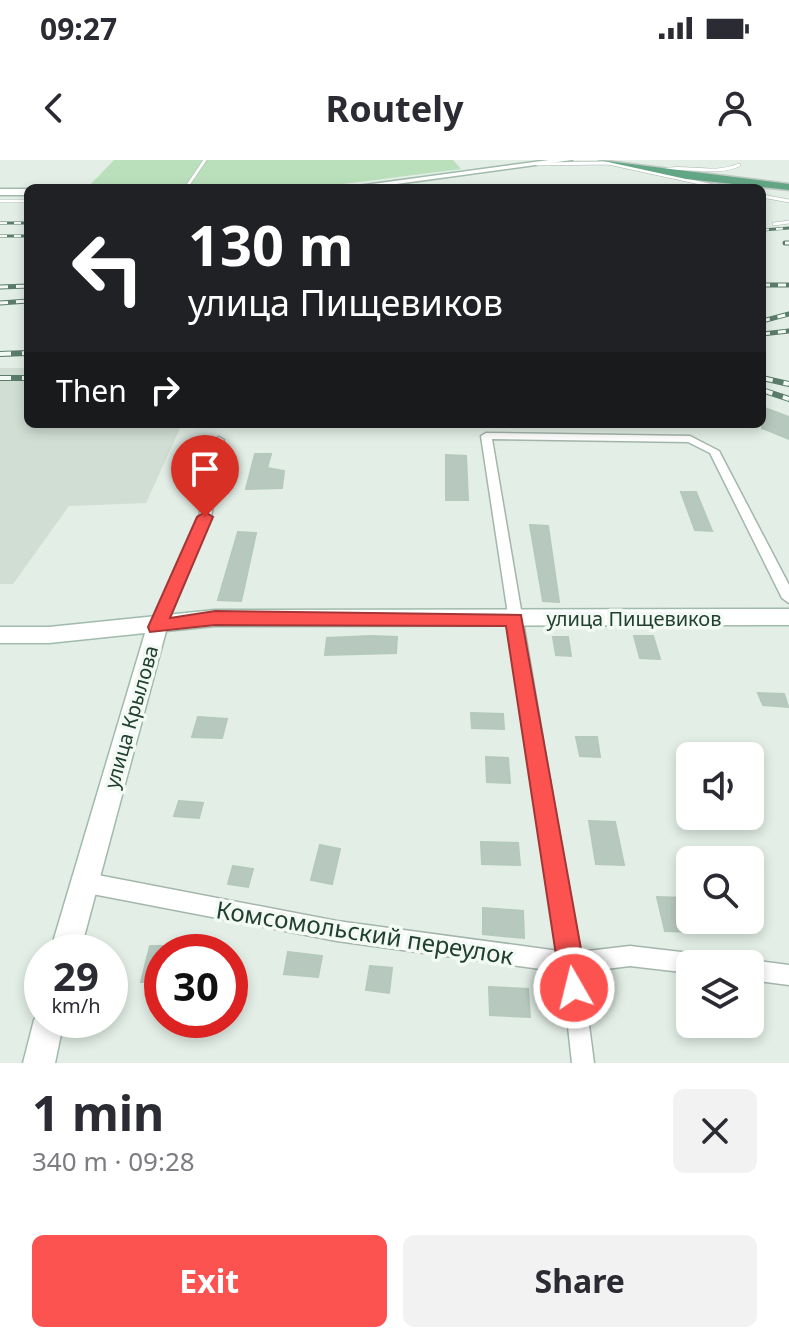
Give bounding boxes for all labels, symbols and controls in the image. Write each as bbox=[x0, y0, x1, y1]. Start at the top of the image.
text: 09:27 bbox=[40, 8, 117, 49]
text: Routely bbox=[326, 84, 463, 133]
icon: back bbox=[32, 86, 76, 130]
icon: person bbox=[713, 86, 757, 130]
text: 130 m bbox=[188, 206, 353, 282]
icon: left bbox=[56, 216, 160, 320]
text: улица Пищевиков bbox=[188, 278, 503, 327]
icon: right bbox=[143, 368, 187, 412]
text: Then bbox=[56, 370, 127, 411]
pin bbox=[171, 435, 239, 517]
icon: arrive bbox=[183, 447, 227, 491]
street label: улица Пищевиков bbox=[546, 605, 722, 632]
street label: улица Крылова bbox=[98, 642, 164, 792]
map controls bbox=[676, 742, 764, 1038]
button: sound bbox=[676, 742, 764, 830]
button: search bbox=[676, 846, 764, 934]
street label: Комсомольский переулок bbox=[214, 892, 516, 972]
speed limit sign: 30 bbox=[144, 934, 248, 1038]
position arrow bbox=[532, 946, 616, 1030]
text: 29 bbox=[53, 948, 99, 1003]
button: layers bbox=[676, 950, 764, 1038]
text: km/h bbox=[51, 992, 101, 1019]
text: 1 min bbox=[32, 1080, 164, 1145]
button: close bbox=[673, 1089, 757, 1173]
text: 340 m · 09:28 bbox=[32, 1143, 195, 1179]
button: Exit bbox=[32, 1235, 387, 1327]
button: Share bbox=[403, 1235, 757, 1327]

